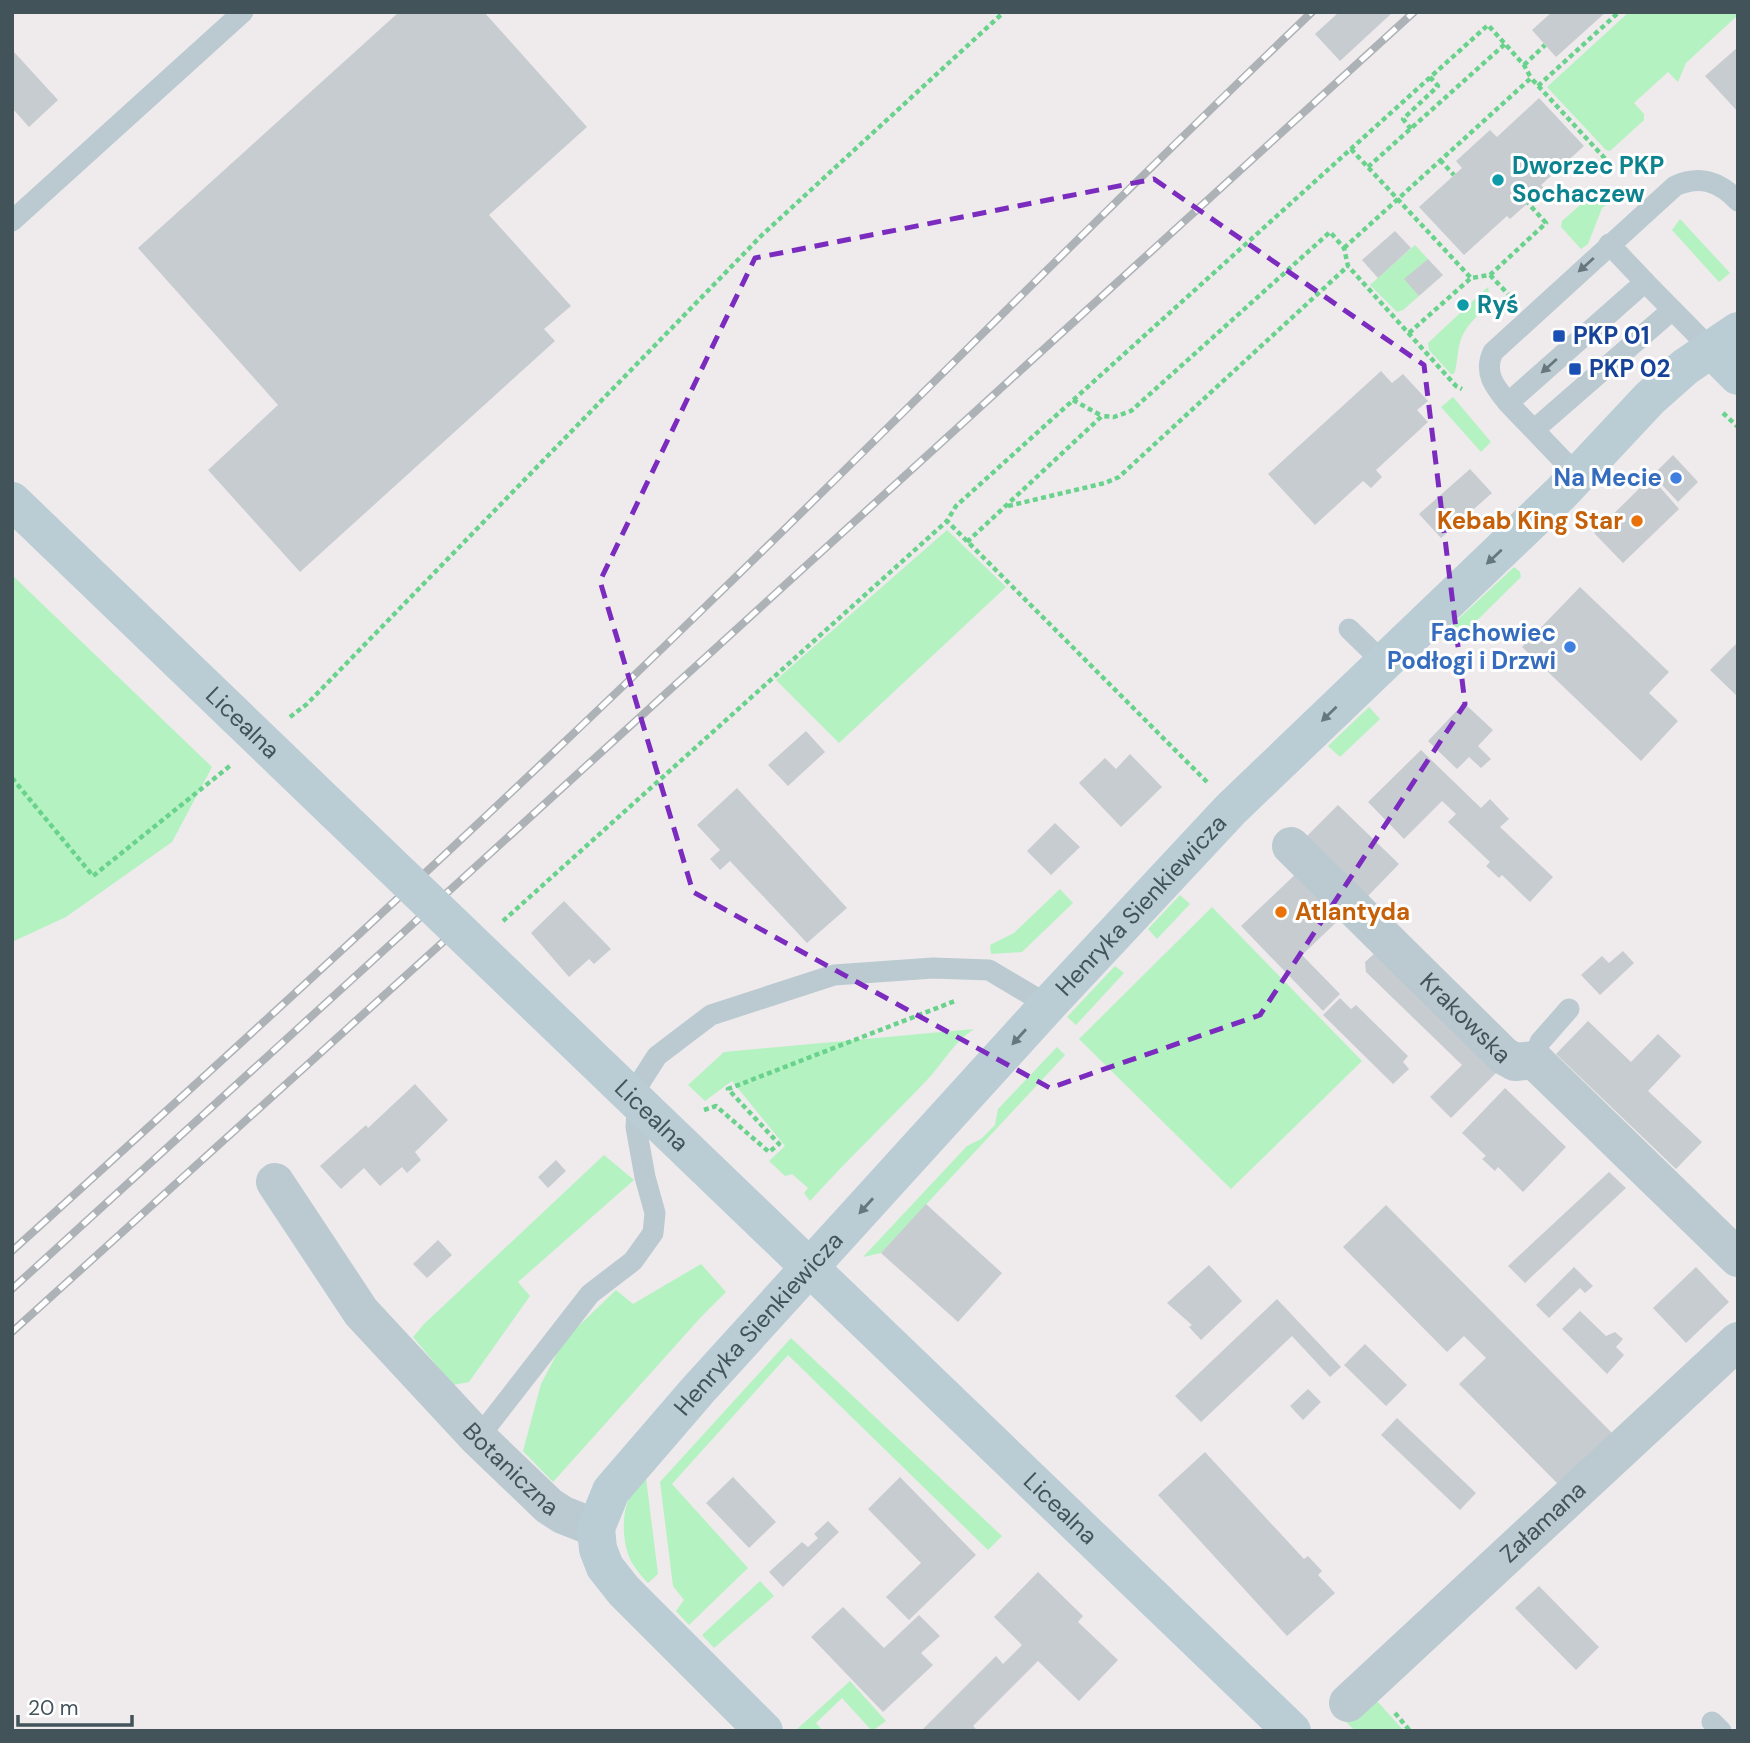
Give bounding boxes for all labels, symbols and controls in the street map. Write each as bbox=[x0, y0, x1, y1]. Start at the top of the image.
place label: Dworzec PKP Sochaczew bbox=[1512, 150, 1664, 209]
marker: Dworzec PKP Sochaczew bbox=[1490, 172, 1506, 188]
one-way arrow bbox=[1578, 257, 1595, 273]
place label: Ryś bbox=[1477, 289, 1519, 320]
marker: Ryś bbox=[1455, 297, 1471, 313]
place label: PKP 01 bbox=[1573, 320, 1649, 351]
marker: PKP 01 bbox=[1551, 328, 1567, 344]
place label: PKP 02 bbox=[1589, 353, 1670, 384]
one-way arrow bbox=[1540, 358, 1558, 374]
marker: PKP 02 bbox=[1567, 361, 1583, 377]
place label: Na Mecie bbox=[1553, 462, 1662, 493]
marker: Na Mecie bbox=[1668, 470, 1684, 486]
place label: Kebab King Star bbox=[1437, 505, 1623, 536]
marker: Kebab King Star bbox=[1629, 513, 1645, 529]
one-way arrow bbox=[1486, 549, 1503, 565]
place label: Fachowiec Podłogi i Drzwi bbox=[1387, 617, 1556, 676]
marker: Fachowiec Podłogi i Drzwi bbox=[1562, 639, 1578, 655]
street label: Licealna bbox=[200, 680, 287, 765]
one-way arrow bbox=[1321, 705, 1338, 721]
street label: Henryka Sienkiewicza bbox=[1048, 808, 1233, 1002]
place label: Atlantyda bbox=[1295, 896, 1410, 927]
marker: Atlantyda bbox=[1273, 904, 1289, 920]
street label: Krakowska bbox=[1413, 966, 1518, 1070]
one-way arrow bbox=[1011, 1028, 1027, 1045]
street label: Licealna bbox=[608, 1073, 695, 1158]
one-way arrow bbox=[859, 1197, 875, 1214]
street label: Henryka Sienkiewicza bbox=[667, 1225, 849, 1422]
street label: Botaniczna bbox=[456, 1416, 564, 1523]
street label: Licealna bbox=[1017, 1465, 1104, 1551]
street label: Załamana bbox=[1493, 1474, 1592, 1569]
scale bar bbox=[18, 1684, 131, 1728]
text: 20 m bbox=[28, 1694, 79, 1722]

